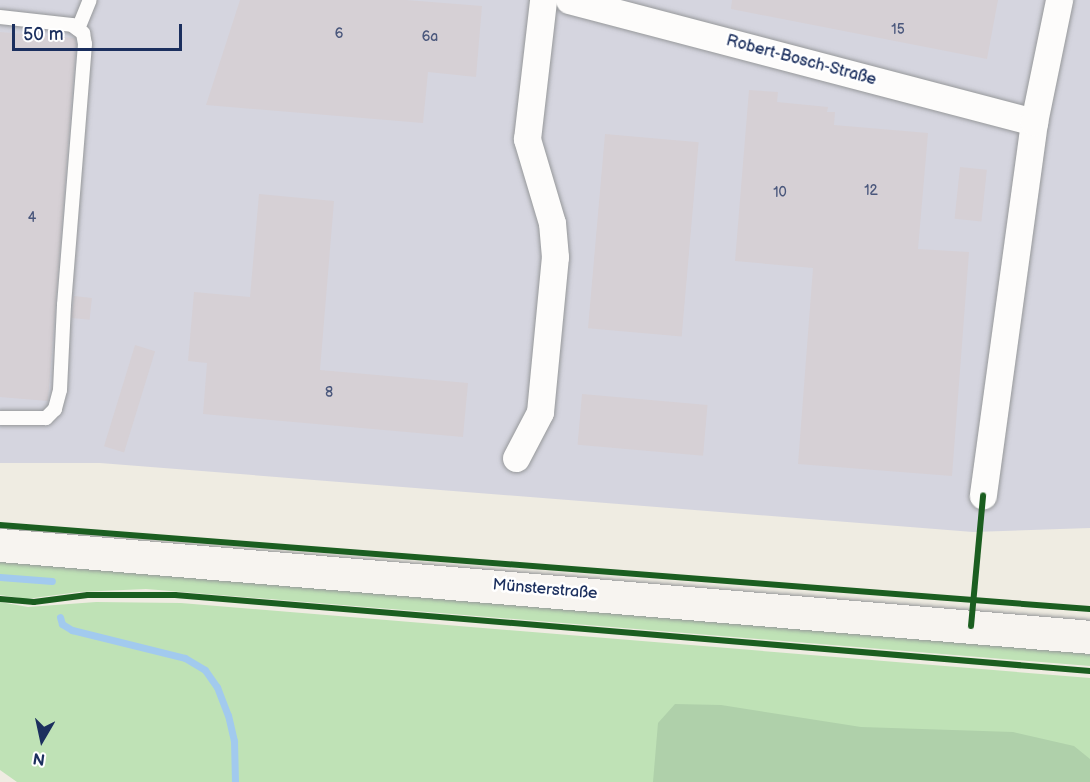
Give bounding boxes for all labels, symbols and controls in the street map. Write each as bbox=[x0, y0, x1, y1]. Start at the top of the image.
scale bar bbox=[15, 12, 184, 50]
house number: 15 bbox=[891, 22, 905, 38]
text: 50 m bbox=[23, 24, 64, 45]
house number: 6 bbox=[335, 26, 343, 42]
house number: 6a bbox=[422, 29, 438, 45]
street label: Robert-Bosch-Straße bbox=[724, 32, 878, 90]
house number: 12 bbox=[864, 183, 878, 199]
house number: 10 bbox=[773, 185, 787, 201]
house number: 4 bbox=[28, 210, 36, 226]
house number: 8 bbox=[325, 385, 333, 401]
street label: Münsterstraße bbox=[492, 576, 598, 604]
north arrow bbox=[12, 710, 72, 770]
text: N bbox=[32, 748, 47, 769]

